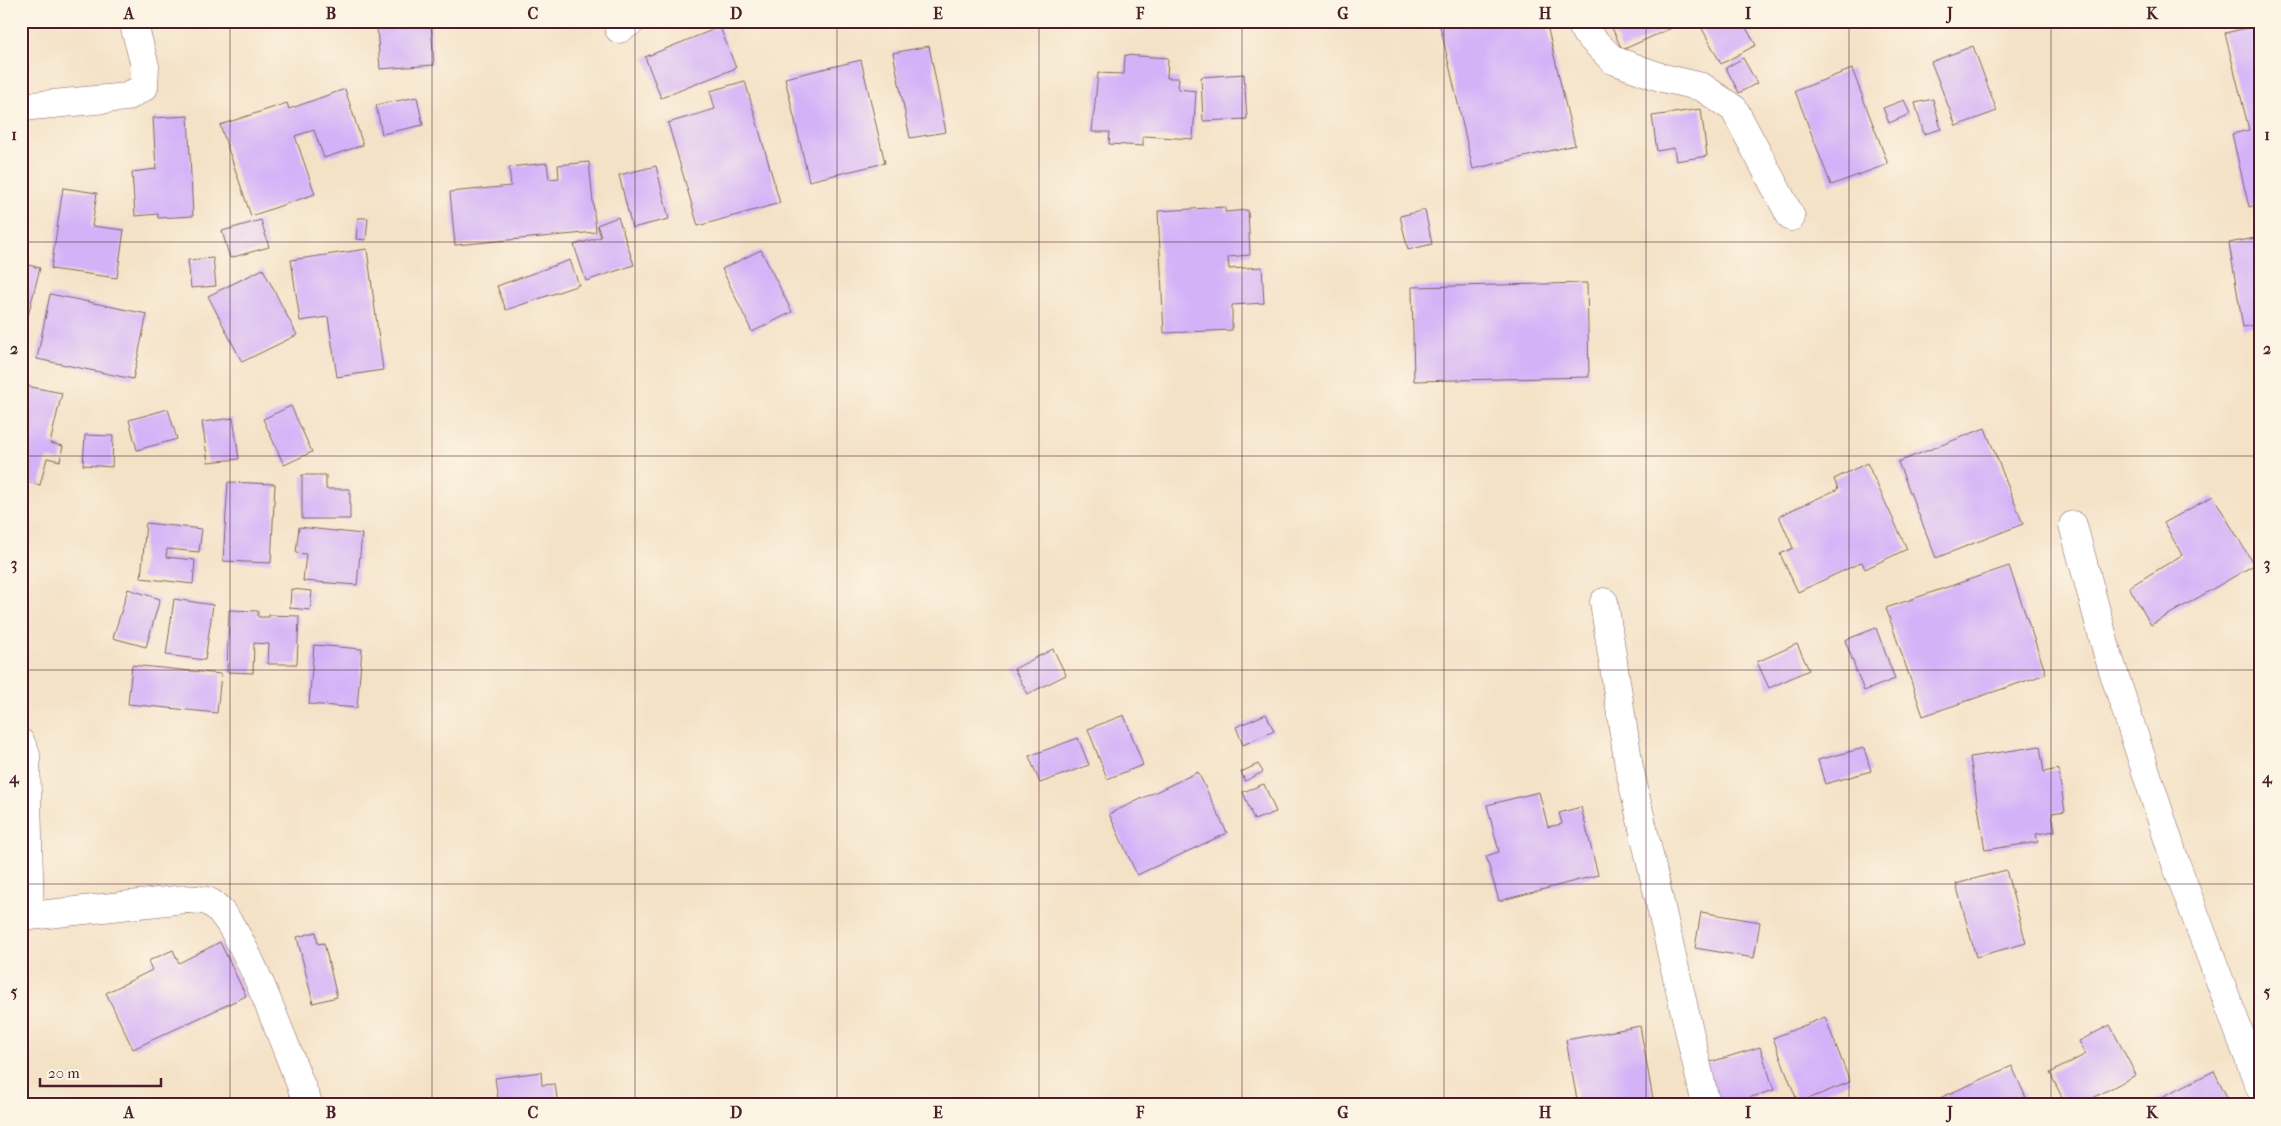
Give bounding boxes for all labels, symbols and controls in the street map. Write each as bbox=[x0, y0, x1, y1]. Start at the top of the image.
text: A bbox=[123, 4, 135, 23]
text: B bbox=[326, 4, 336, 23]
text: C bbox=[528, 4, 539, 23]
text: D bbox=[730, 4, 742, 23]
text: E bbox=[933, 4, 943, 23]
text: F bbox=[1135, 4, 1145, 23]
text: G bbox=[1337, 4, 1349, 23]
text: H bbox=[1539, 4, 1552, 23]
text: I bbox=[1745, 4, 1752, 23]
text: J bbox=[1945, 4, 1953, 24]
text: K bbox=[2146, 4, 2159, 23]
text: 1 bbox=[11, 125, 17, 144]
text: 1 bbox=[2264, 125, 2270, 144]
text: 2 bbox=[10, 339, 18, 358]
text: 2 bbox=[2263, 339, 2271, 358]
text: 3 bbox=[11, 554, 17, 574]
text: 3 bbox=[2264, 554, 2270, 574]
text: 4 bbox=[8, 768, 20, 788]
text: 4 bbox=[2261, 768, 2273, 788]
text: 5 bbox=[11, 982, 18, 1001]
text: 5 bbox=[2264, 982, 2271, 1001]
scale bar bbox=[40, 1056, 161, 1088]
text: 20 m bbox=[48, 1064, 80, 1082]
text: A bbox=[123, 1103, 135, 1122]
text: B bbox=[326, 1103, 336, 1122]
text: C bbox=[528, 1103, 539, 1122]
text: D bbox=[730, 1103, 742, 1122]
text: E bbox=[933, 1103, 943, 1122]
text: F bbox=[1135, 1103, 1145, 1122]
text: G bbox=[1337, 1103, 1349, 1122]
text: H bbox=[1539, 1103, 1552, 1122]
text: I bbox=[1745, 1103, 1752, 1122]
text: J bbox=[1945, 1103, 1953, 1123]
text: K bbox=[2146, 1103, 2159, 1122]

